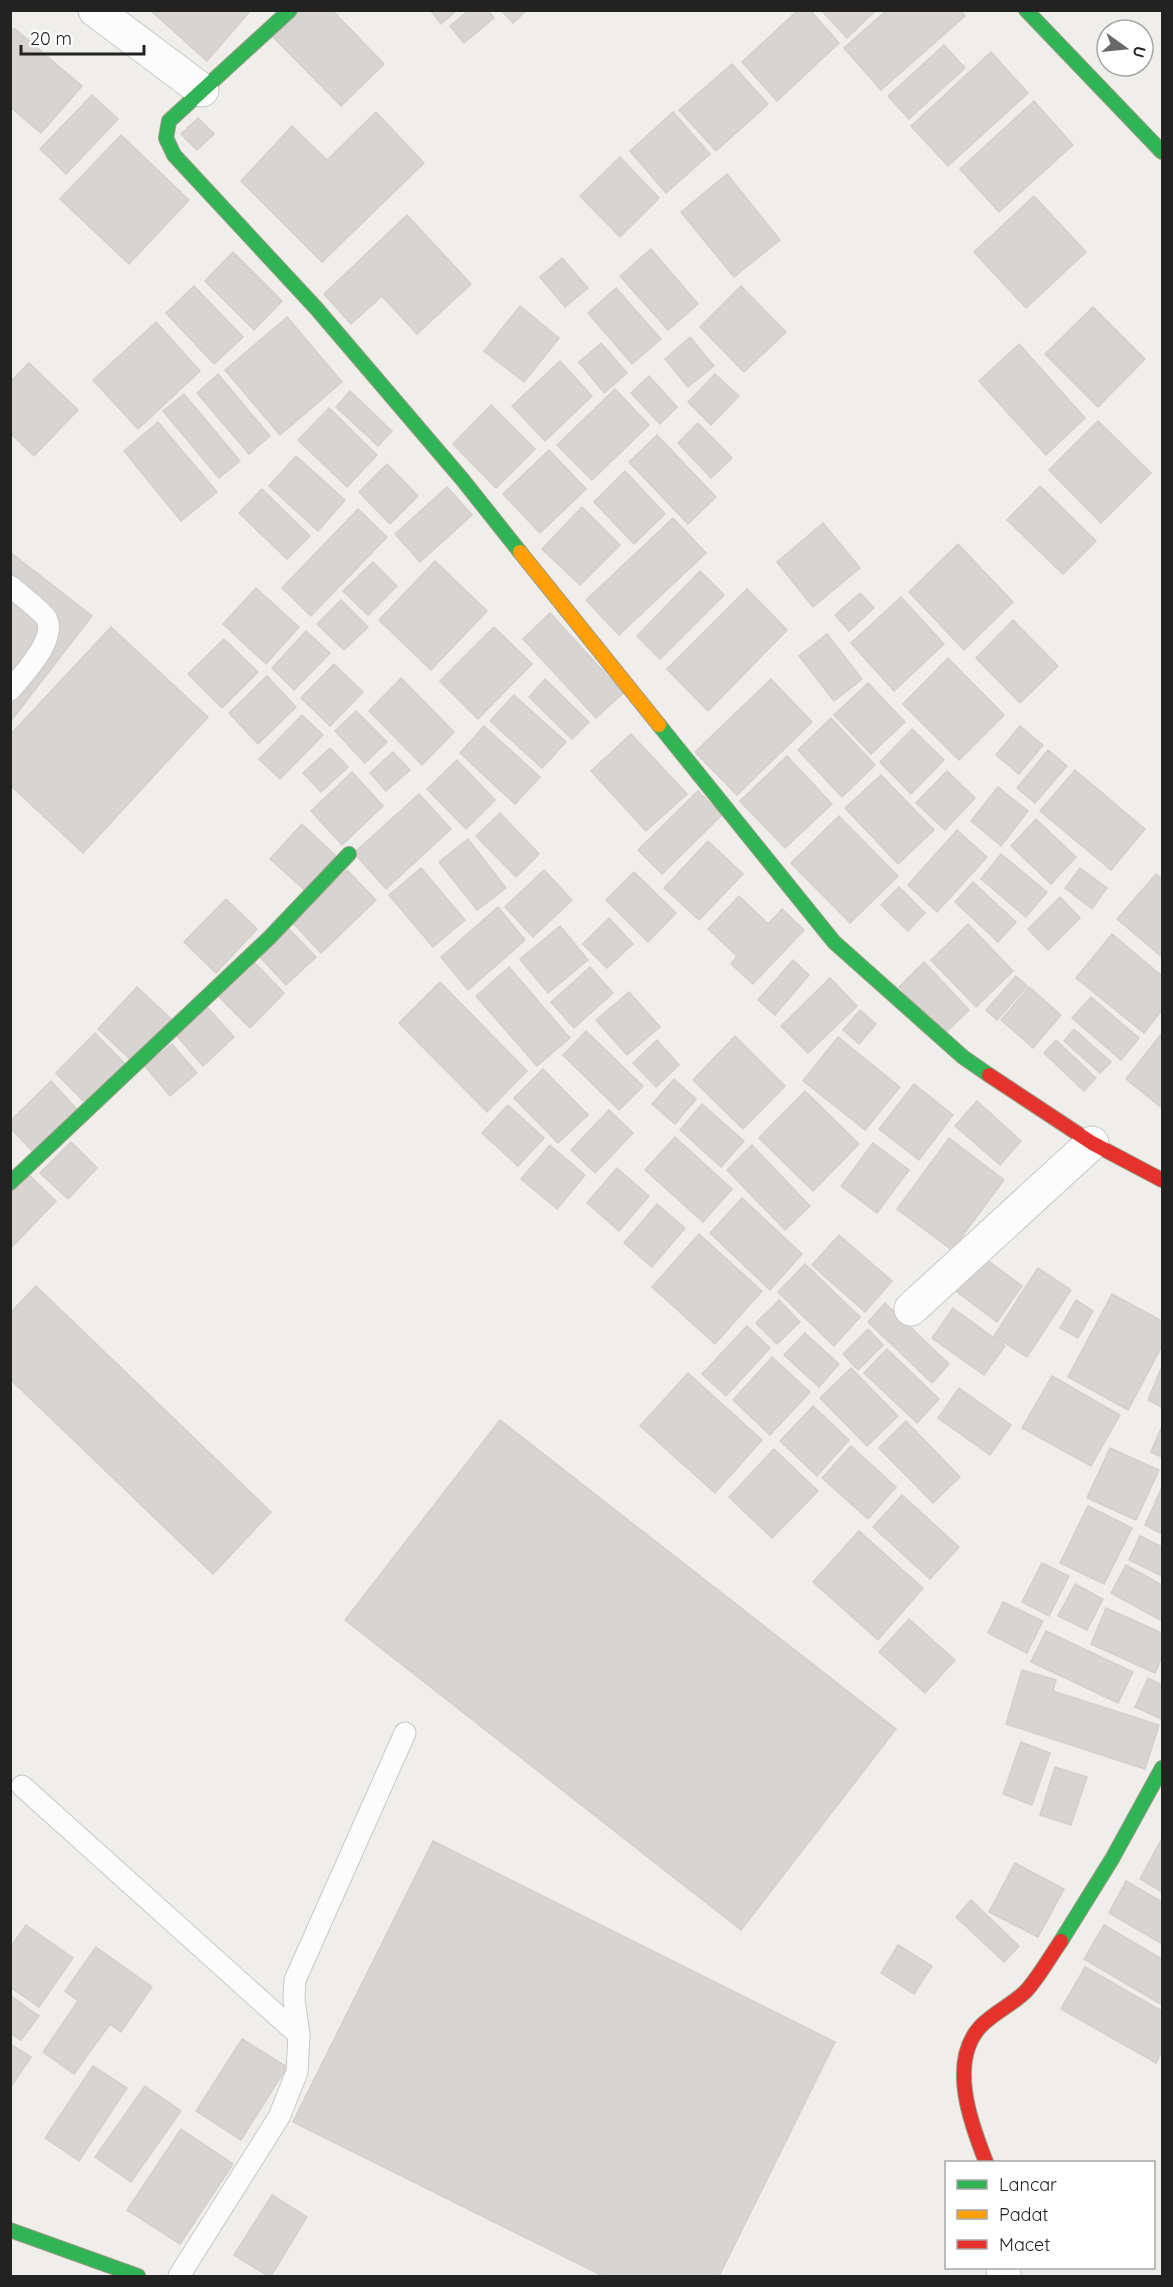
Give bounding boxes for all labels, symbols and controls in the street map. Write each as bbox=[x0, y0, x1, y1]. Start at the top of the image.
scale bar bbox=[21, 18, 144, 56]
north arrow bbox=[1095, 18, 1155, 78]
text: 20 m bbox=[30, 27, 72, 50]
text: U bbox=[1128, 44, 1151, 60]
legend bbox=[945, 2161, 1155, 2269]
text: Lancar bbox=[999, 2173, 1057, 2196]
text: Padat bbox=[999, 2203, 1048, 2226]
text: Macet bbox=[999, 2233, 1050, 2256]

